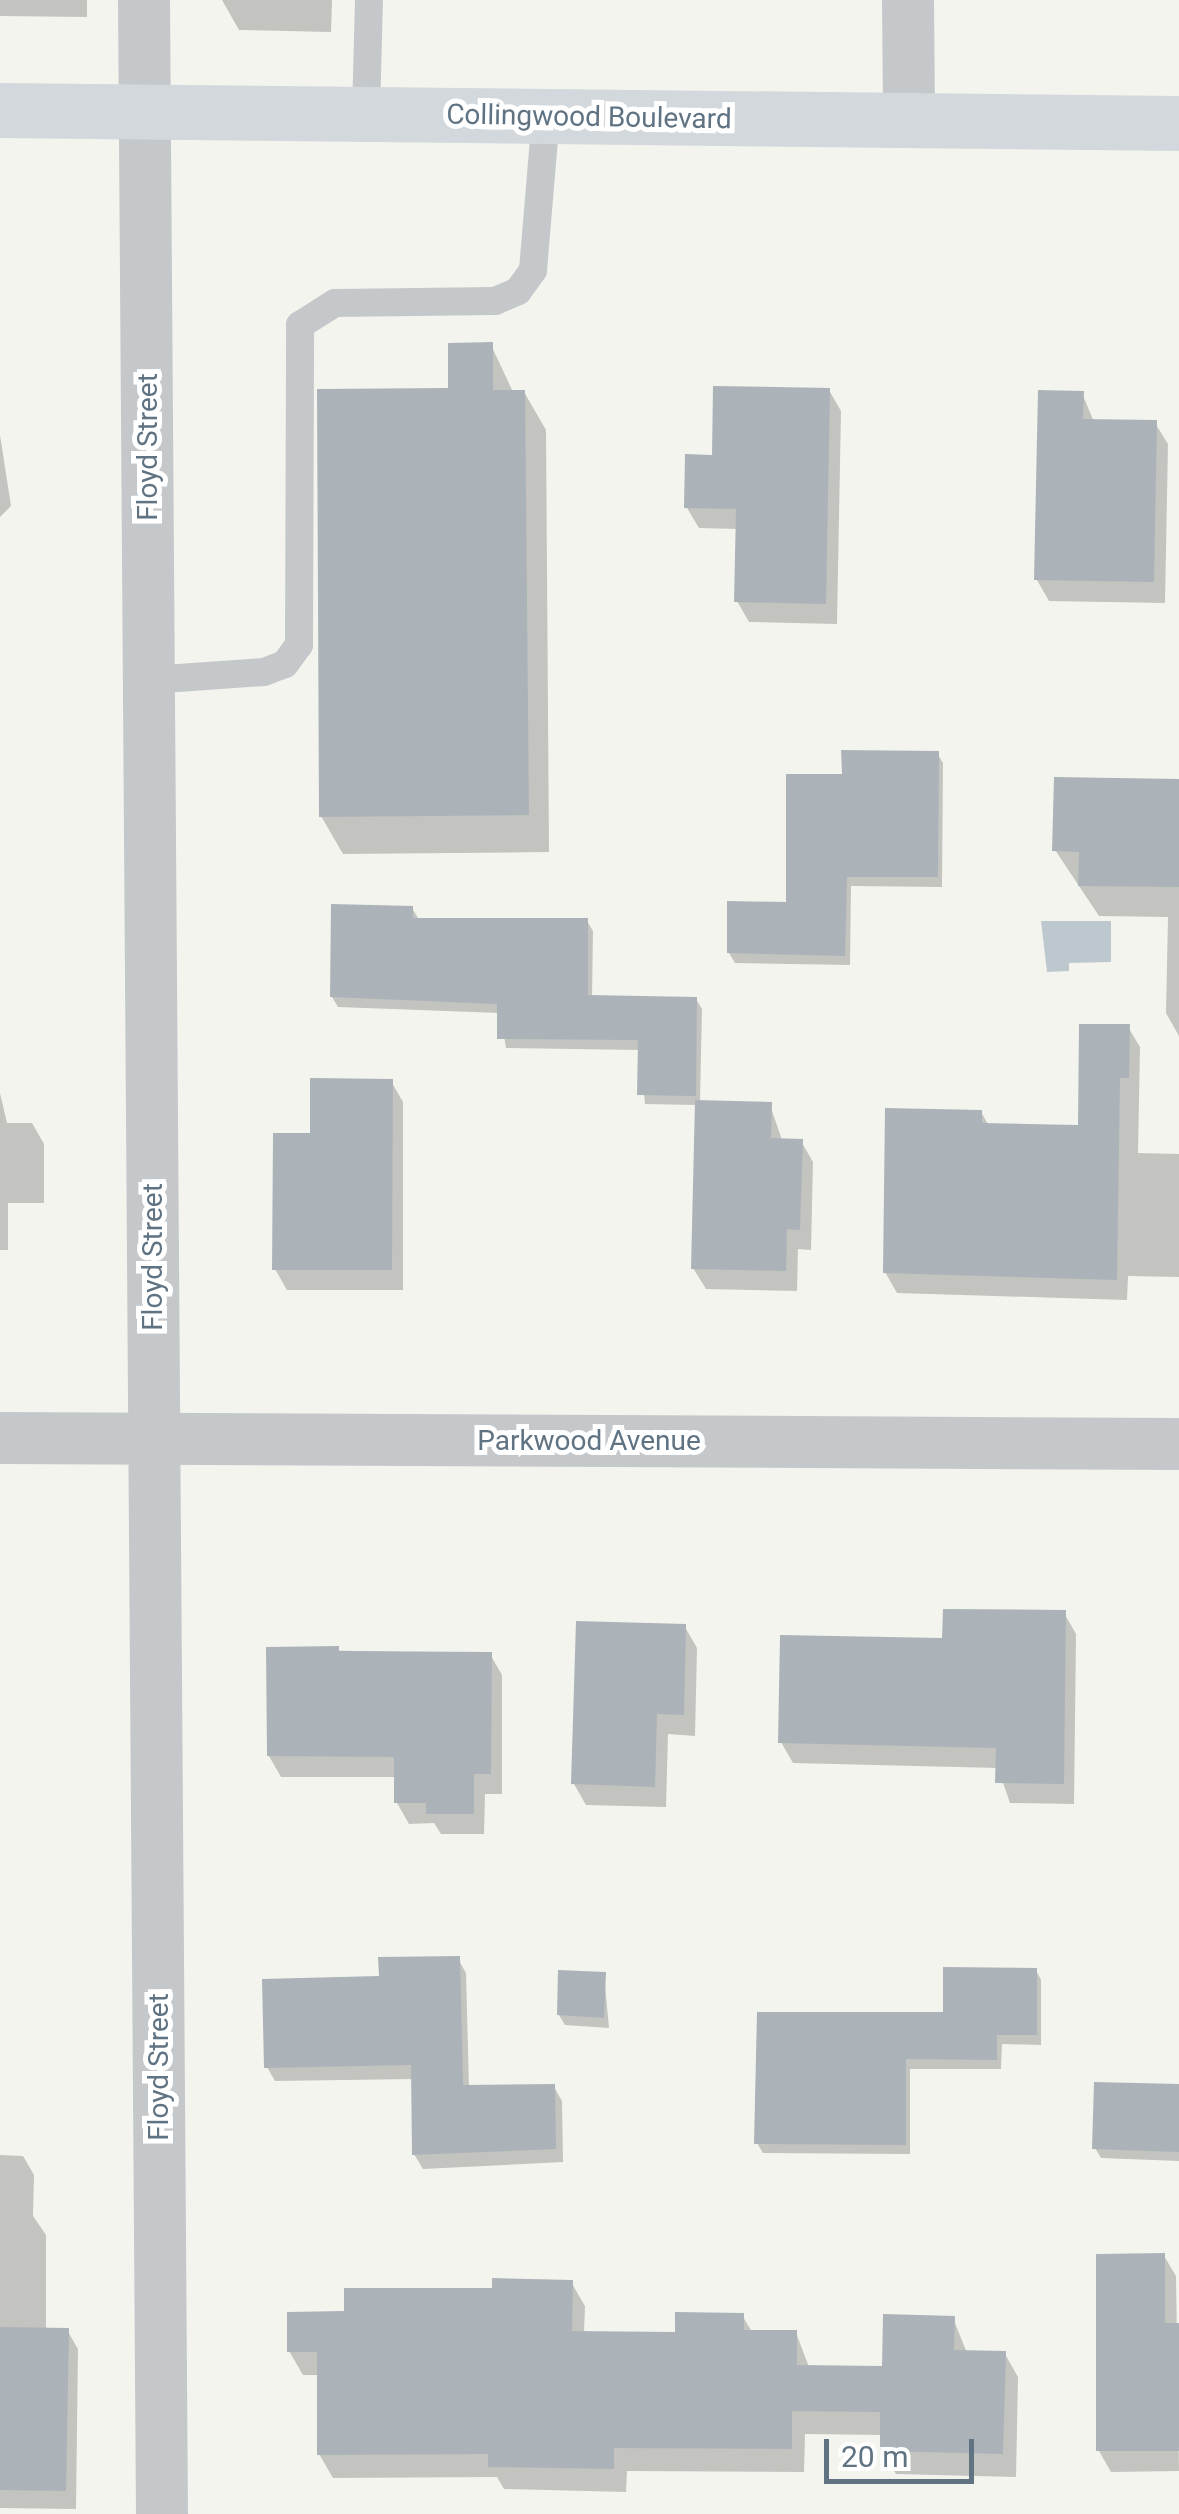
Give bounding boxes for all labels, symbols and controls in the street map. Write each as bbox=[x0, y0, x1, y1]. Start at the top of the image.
street label: Collingwood Boulevard bbox=[446, 98, 732, 136]
street label: Floyd Street bbox=[131, 373, 165, 521]
street label: Floyd Street bbox=[136, 1183, 170, 1331]
street label: Parkwood Avenue bbox=[477, 1424, 701, 1458]
street label: Floyd Street bbox=[142, 1993, 176, 2141]
scale bar bbox=[829, 2419, 979, 2481]
text: 20 m bbox=[841, 2439, 908, 2474]

